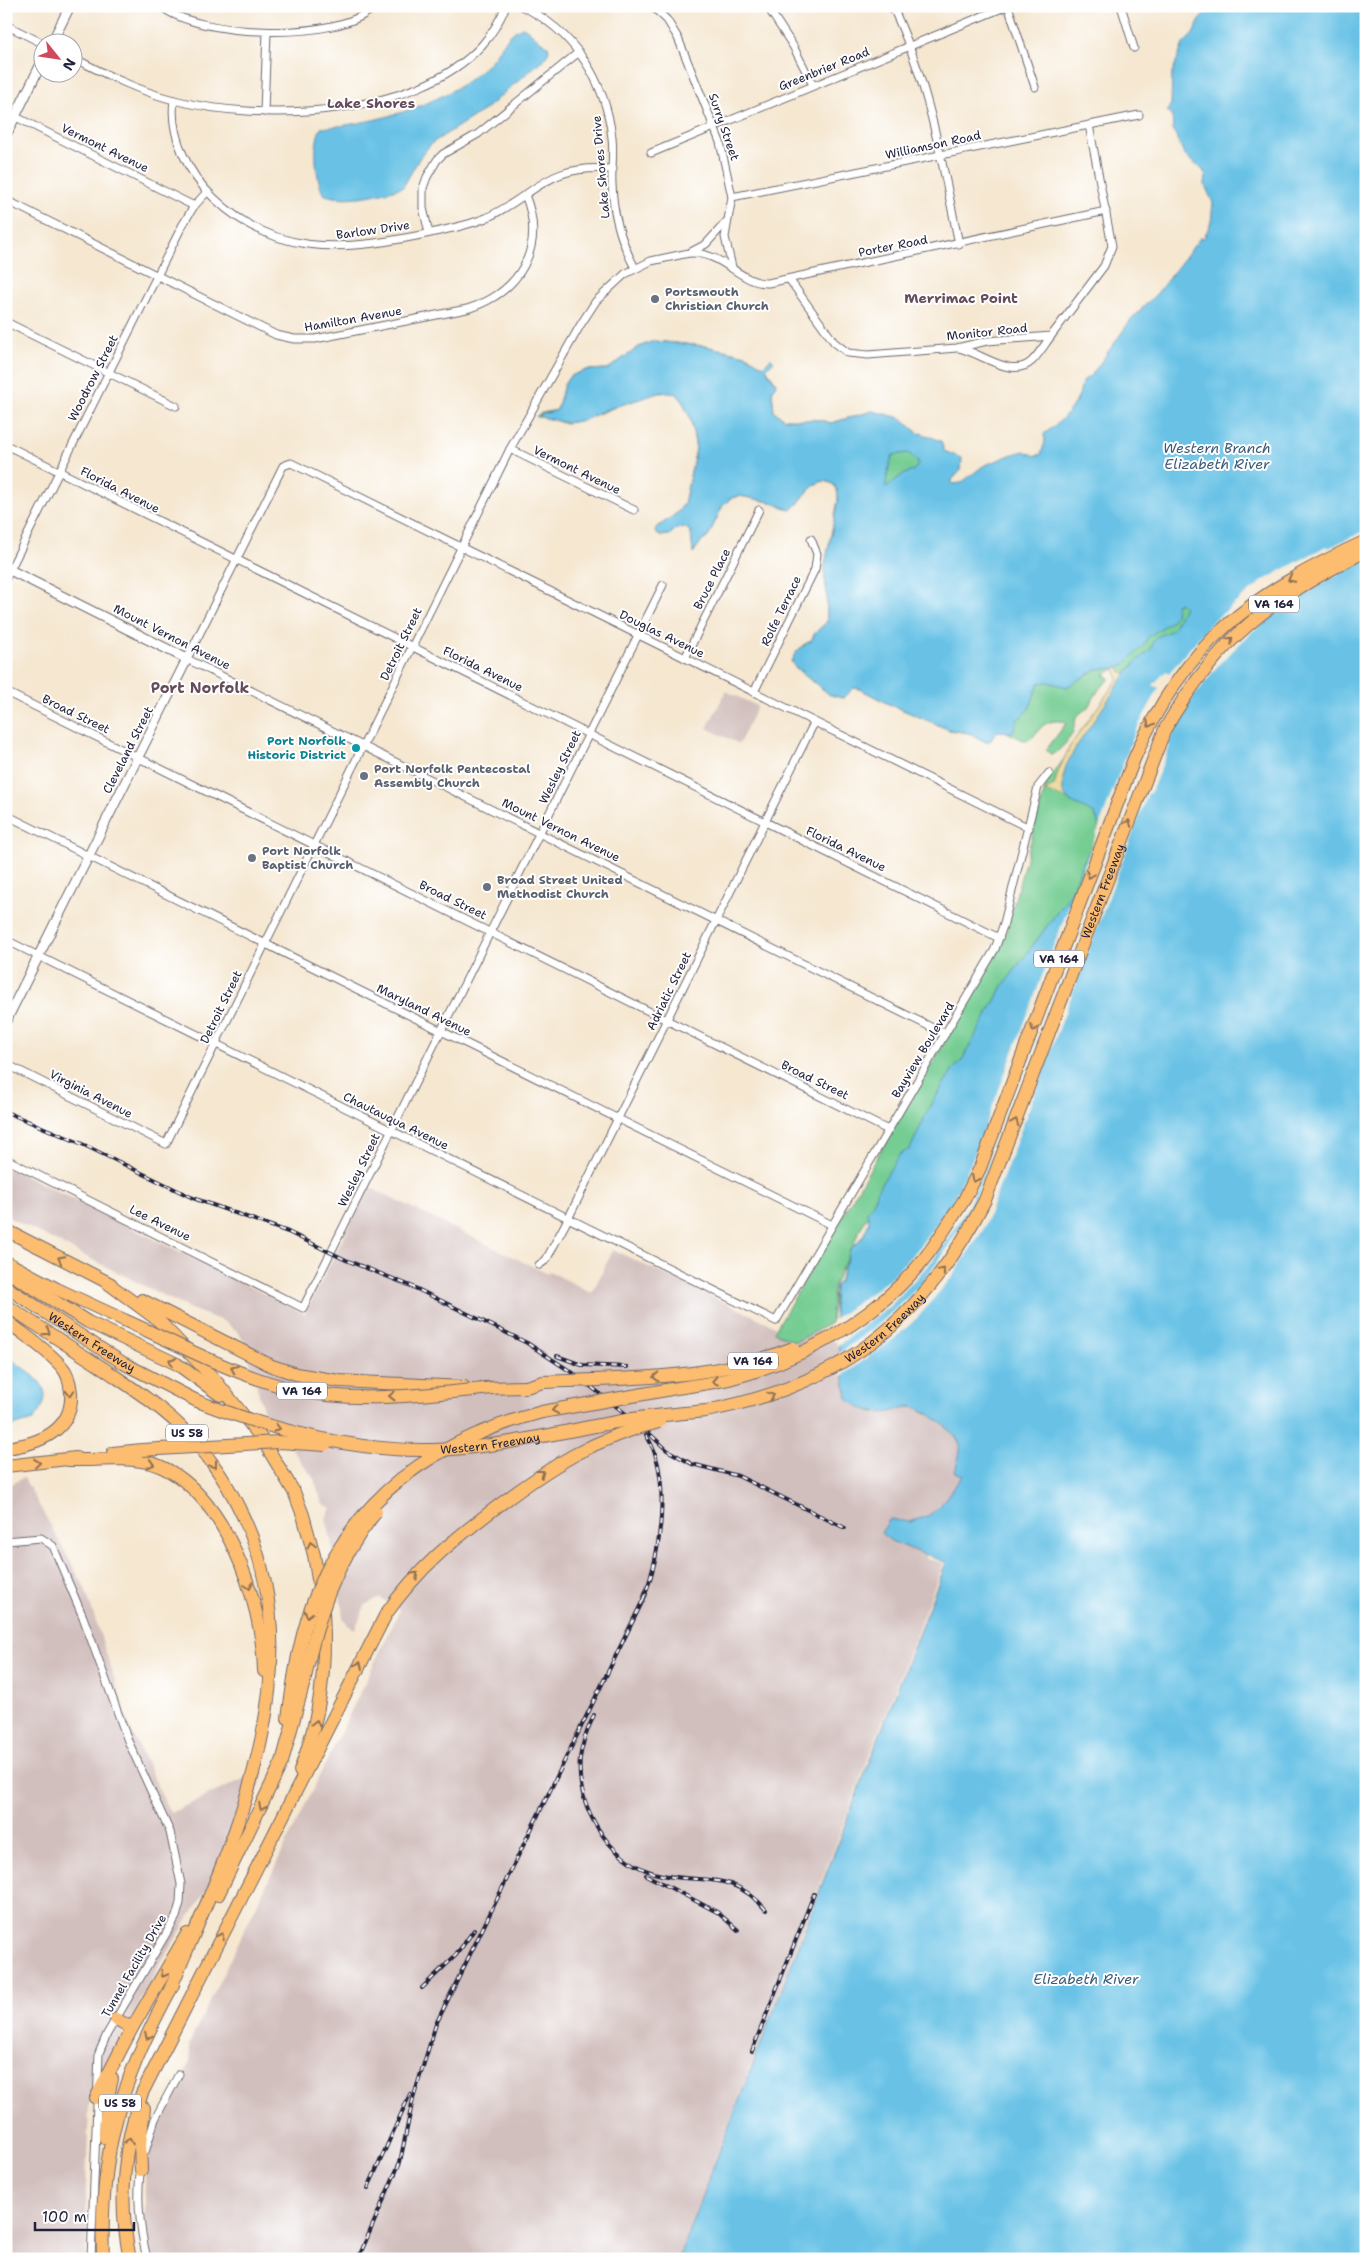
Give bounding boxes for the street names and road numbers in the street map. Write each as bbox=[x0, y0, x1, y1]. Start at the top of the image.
street label: Greenbrier Road bbox=[776, 43, 872, 95]
street label: Surry Street bbox=[705, 91, 743, 163]
street label: Lake Shores Drive bbox=[589, 115, 613, 219]
street label: Vermont Avenue bbox=[59, 120, 152, 176]
street label: Williamson Road bbox=[884, 127, 983, 163]
street label: Barlow Drive bbox=[335, 217, 411, 243]
street label: Porter Road bbox=[857, 231, 929, 261]
street label: Hamilton Avenue bbox=[303, 302, 403, 335]
street label: Monitor Road bbox=[946, 320, 1029, 344]
street label: Woodrow Street bbox=[64, 332, 122, 424]
street label: Vermont Avenue bbox=[531, 442, 624, 498]
street label: Florida Avenue bbox=[78, 463, 163, 517]
street label: Bruce Place bbox=[690, 546, 734, 612]
street label: Rolfe Terrace bbox=[757, 573, 805, 649]
road number: VA 164 bbox=[1249, 596, 1299, 612]
street label: Mount Vernon Avenue bbox=[111, 600, 233, 674]
street label: Detroit Street bbox=[376, 605, 426, 683]
street label: Douglas Avenue bbox=[617, 606, 707, 662]
street label: Florida Avenue bbox=[440, 643, 526, 695]
street label: Broad Street bbox=[39, 691, 113, 737]
street label: Cleveland Street bbox=[99, 704, 157, 796]
street label: Wesley Street bbox=[535, 728, 585, 806]
street label: Mount Vernon Avenue bbox=[499, 794, 623, 866]
street label: Florida Avenue bbox=[803, 823, 889, 875]
street label: Western Freeway bbox=[1078, 841, 1128, 941]
street label: Broad Street bbox=[416, 877, 490, 923]
street label: Adriatic Street bbox=[643, 949, 695, 1033]
road number: VA 164 bbox=[1034, 951, 1084, 968]
street label: Detroit Street bbox=[196, 968, 246, 1046]
street label: Maryland Avenue bbox=[374, 980, 474, 1040]
street label: Bayview Boulevard bbox=[888, 999, 958, 1101]
street label: Broad Street bbox=[778, 1057, 852, 1103]
street label: Virginia Avenue bbox=[47, 1066, 135, 1122]
street label: Chautauqua Avenue bbox=[341, 1088, 452, 1154]
street label: Wesley Street bbox=[334, 1131, 384, 1209]
street label: Lee Avenue bbox=[127, 1201, 193, 1245]
street label: Western Freeway bbox=[842, 1290, 928, 1367]
street label: Western Freeway bbox=[45, 1308, 138, 1376]
road number: VA 164 bbox=[728, 1352, 778, 1370]
road number: VA 164 bbox=[277, 1382, 327, 1400]
road number: US 58 bbox=[166, 1425, 208, 1442]
street label: Western Freeway bbox=[440, 1429, 541, 1458]
street label: Tunnel Facility Drive bbox=[98, 1911, 170, 2021]
road number: US 58 bbox=[99, 2094, 141, 2112]

